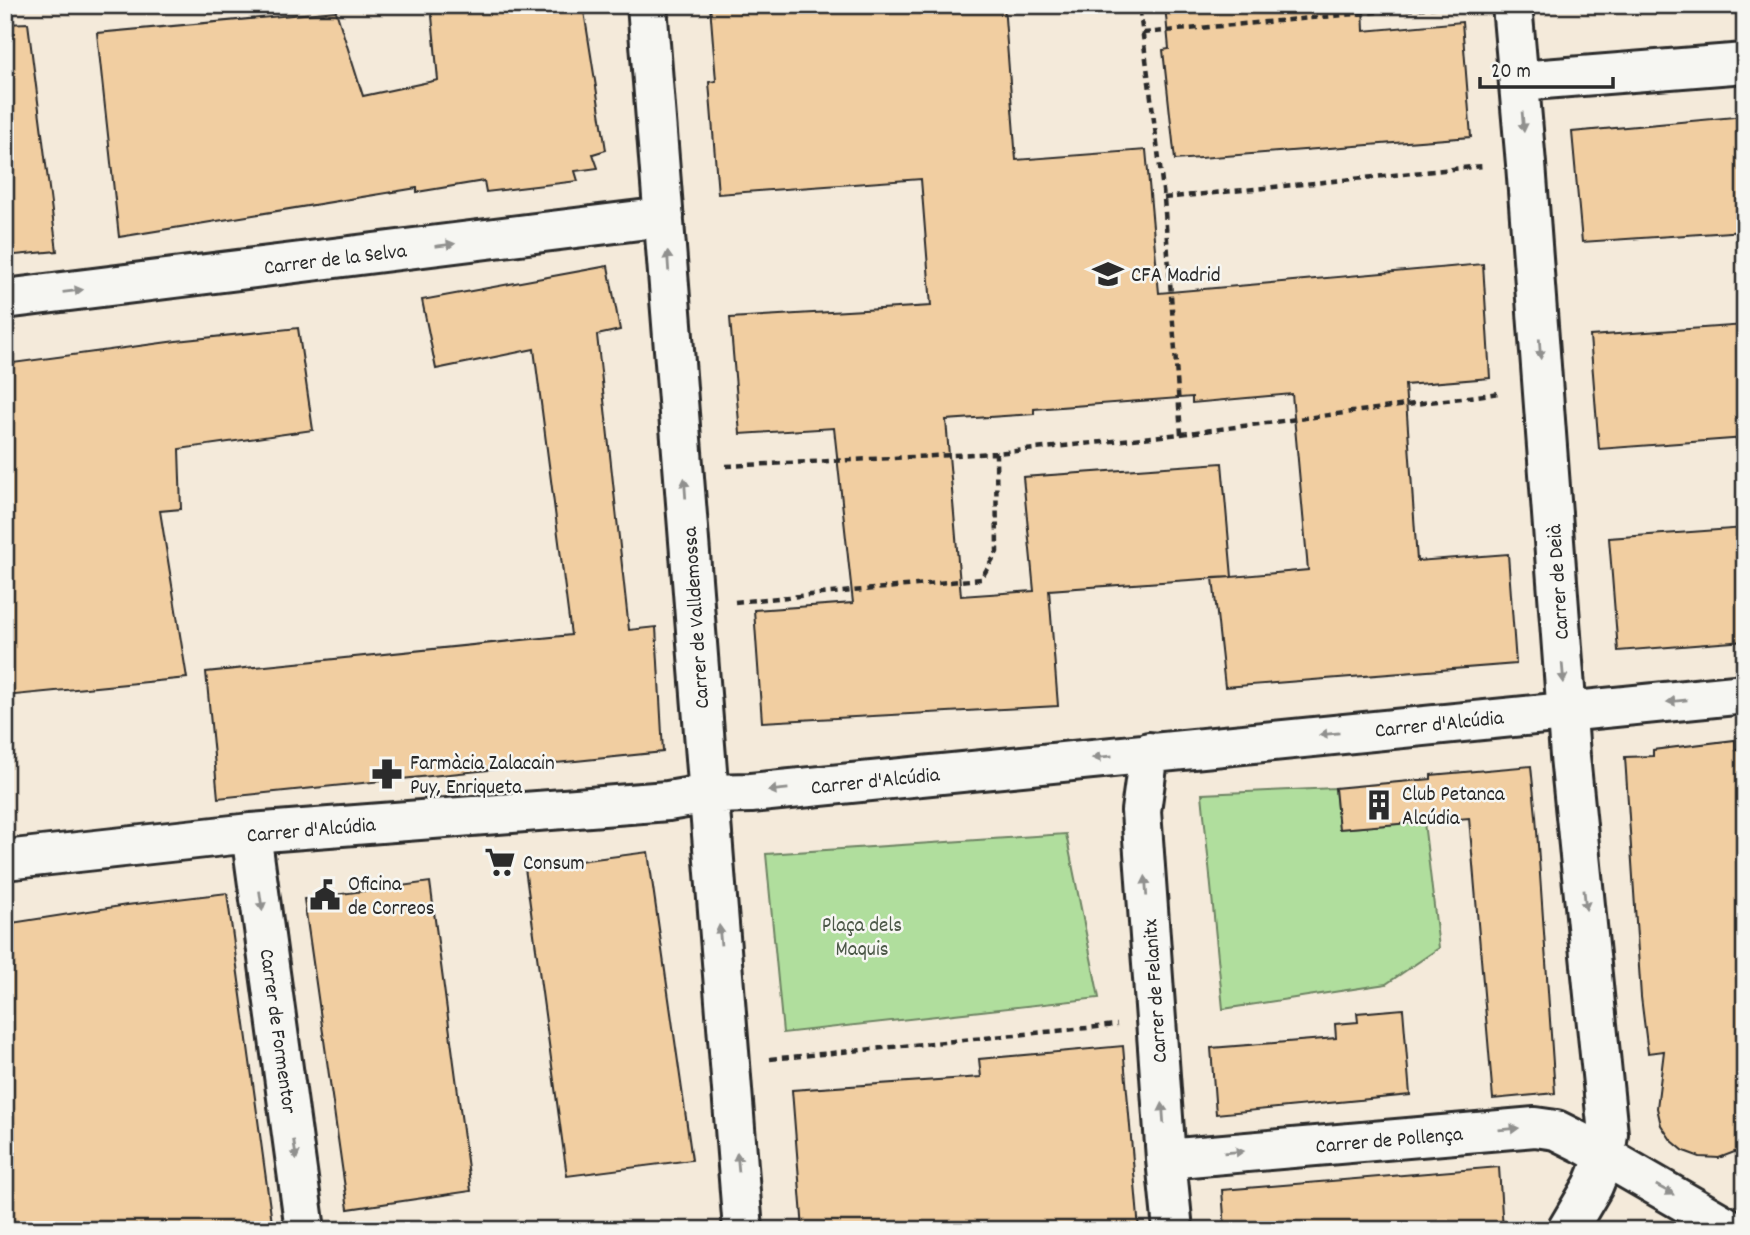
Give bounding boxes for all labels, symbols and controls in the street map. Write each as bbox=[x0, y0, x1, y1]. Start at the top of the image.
scale bar bbox=[1480, 46, 1614, 90]
text: 20 m bbox=[1491, 58, 1531, 88]
one-way arrow bbox=[1518, 111, 1529, 133]
street label: Carrer de la Selva bbox=[262, 237, 409, 285]
one-way arrow bbox=[434, 239, 456, 250]
one-way arrow bbox=[662, 250, 673, 272]
school or university icon: CFA Madrid bbox=[1091, 257, 1125, 291]
place label: CFA Madrid bbox=[1131, 262, 1221, 292]
one-way arrow bbox=[62, 285, 84, 296]
one-way arrow bbox=[1535, 338, 1546, 360]
one-way arrow bbox=[679, 477, 690, 499]
street label: Carrer de Deià bbox=[1541, 522, 1579, 641]
street label: Carrer de Valldemossa bbox=[677, 525, 719, 710]
one-way arrow bbox=[1558, 663, 1569, 685]
one-way arrow bbox=[1666, 696, 1688, 707]
street label: Carrer d'Alcúdia bbox=[1374, 704, 1506, 748]
one-way arrow bbox=[1317, 729, 1339, 740]
place label: Farmàcia Zalacain Puy, Enriqueta bbox=[410, 750, 555, 804]
one-way arrow bbox=[1091, 752, 1113, 763]
pharmacy icon: Farmàcia Zalacain Puy, Enriqueta bbox=[370, 757, 404, 791]
street label: Carrer d'Alcúdia bbox=[810, 761, 942, 805]
place label: Club Petanca Alcúdia bbox=[1402, 781, 1506, 835]
one-way arrow bbox=[767, 785, 789, 796]
building icon: Club Petanca Alcúdia bbox=[1362, 788, 1396, 822]
street label: Carrer d'Alcúdia bbox=[246, 811, 378, 853]
supermarket icon: Consum bbox=[483, 845, 517, 879]
place label: Consum bbox=[523, 850, 585, 880]
place label: Oficina de Correos bbox=[348, 871, 435, 925]
one-way arrow bbox=[1140, 875, 1151, 897]
public building icon: Oficina de Correos bbox=[308, 878, 342, 912]
one-way arrow bbox=[1580, 889, 1591, 911]
one-way arrow bbox=[255, 890, 266, 912]
park label: Plaça dels Maquis bbox=[822, 912, 902, 966]
street label: Carrer de Felanitx bbox=[1137, 918, 1177, 1064]
one-way arrow bbox=[714, 924, 725, 946]
street label: Carrer de Formentor bbox=[250, 947, 302, 1116]
one-way arrow bbox=[1157, 1102, 1168, 1124]
street label: Carrer de Pollença bbox=[1314, 1121, 1465, 1163]
one-way arrow bbox=[1499, 1123, 1521, 1134]
one-way arrow bbox=[290, 1140, 301, 1162]
one-way arrow bbox=[1223, 1146, 1245, 1157]
one-way arrow bbox=[732, 1151, 743, 1173]
one-way arrow bbox=[1655, 1184, 1675, 1196]

